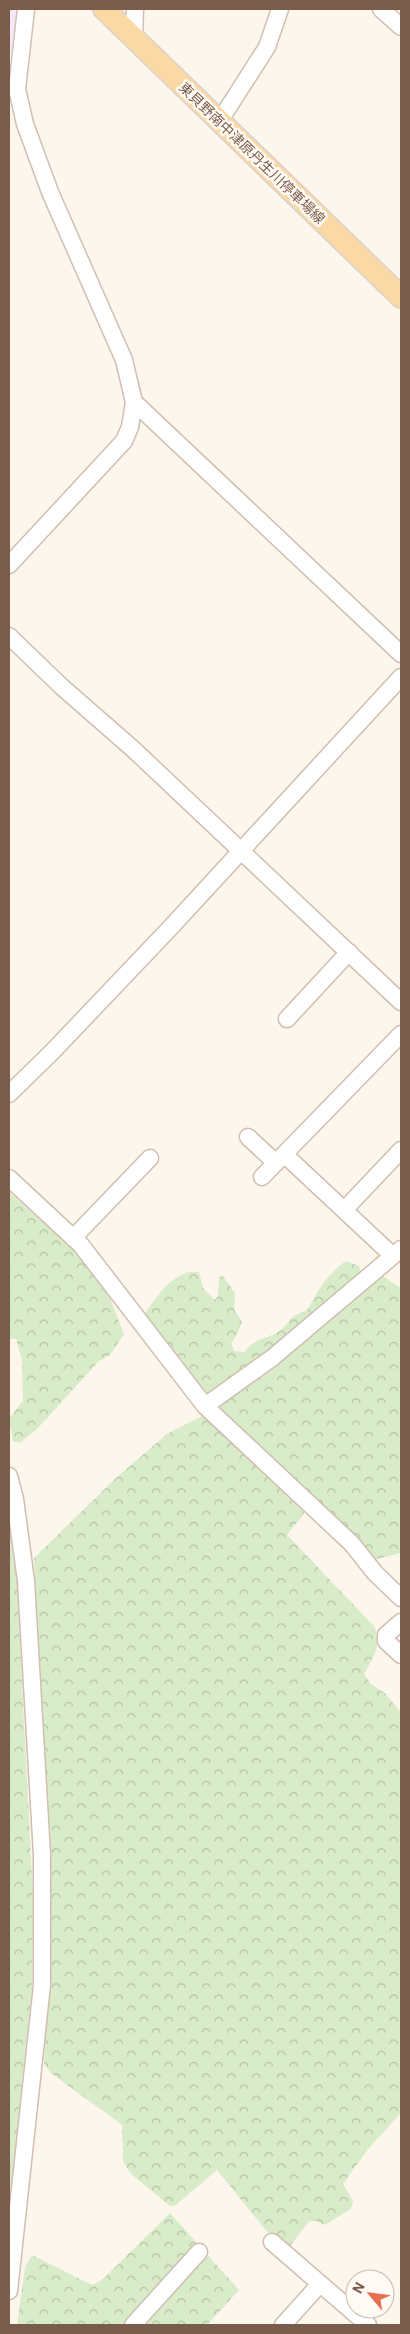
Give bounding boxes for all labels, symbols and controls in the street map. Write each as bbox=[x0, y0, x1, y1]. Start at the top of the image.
street label: 東貝野南中津原丹生川停車場線 bbox=[176, 79, 328, 227]
north arrow bbox=[345, 2269, 395, 2319]
text: N bbox=[349, 2279, 368, 2296]

